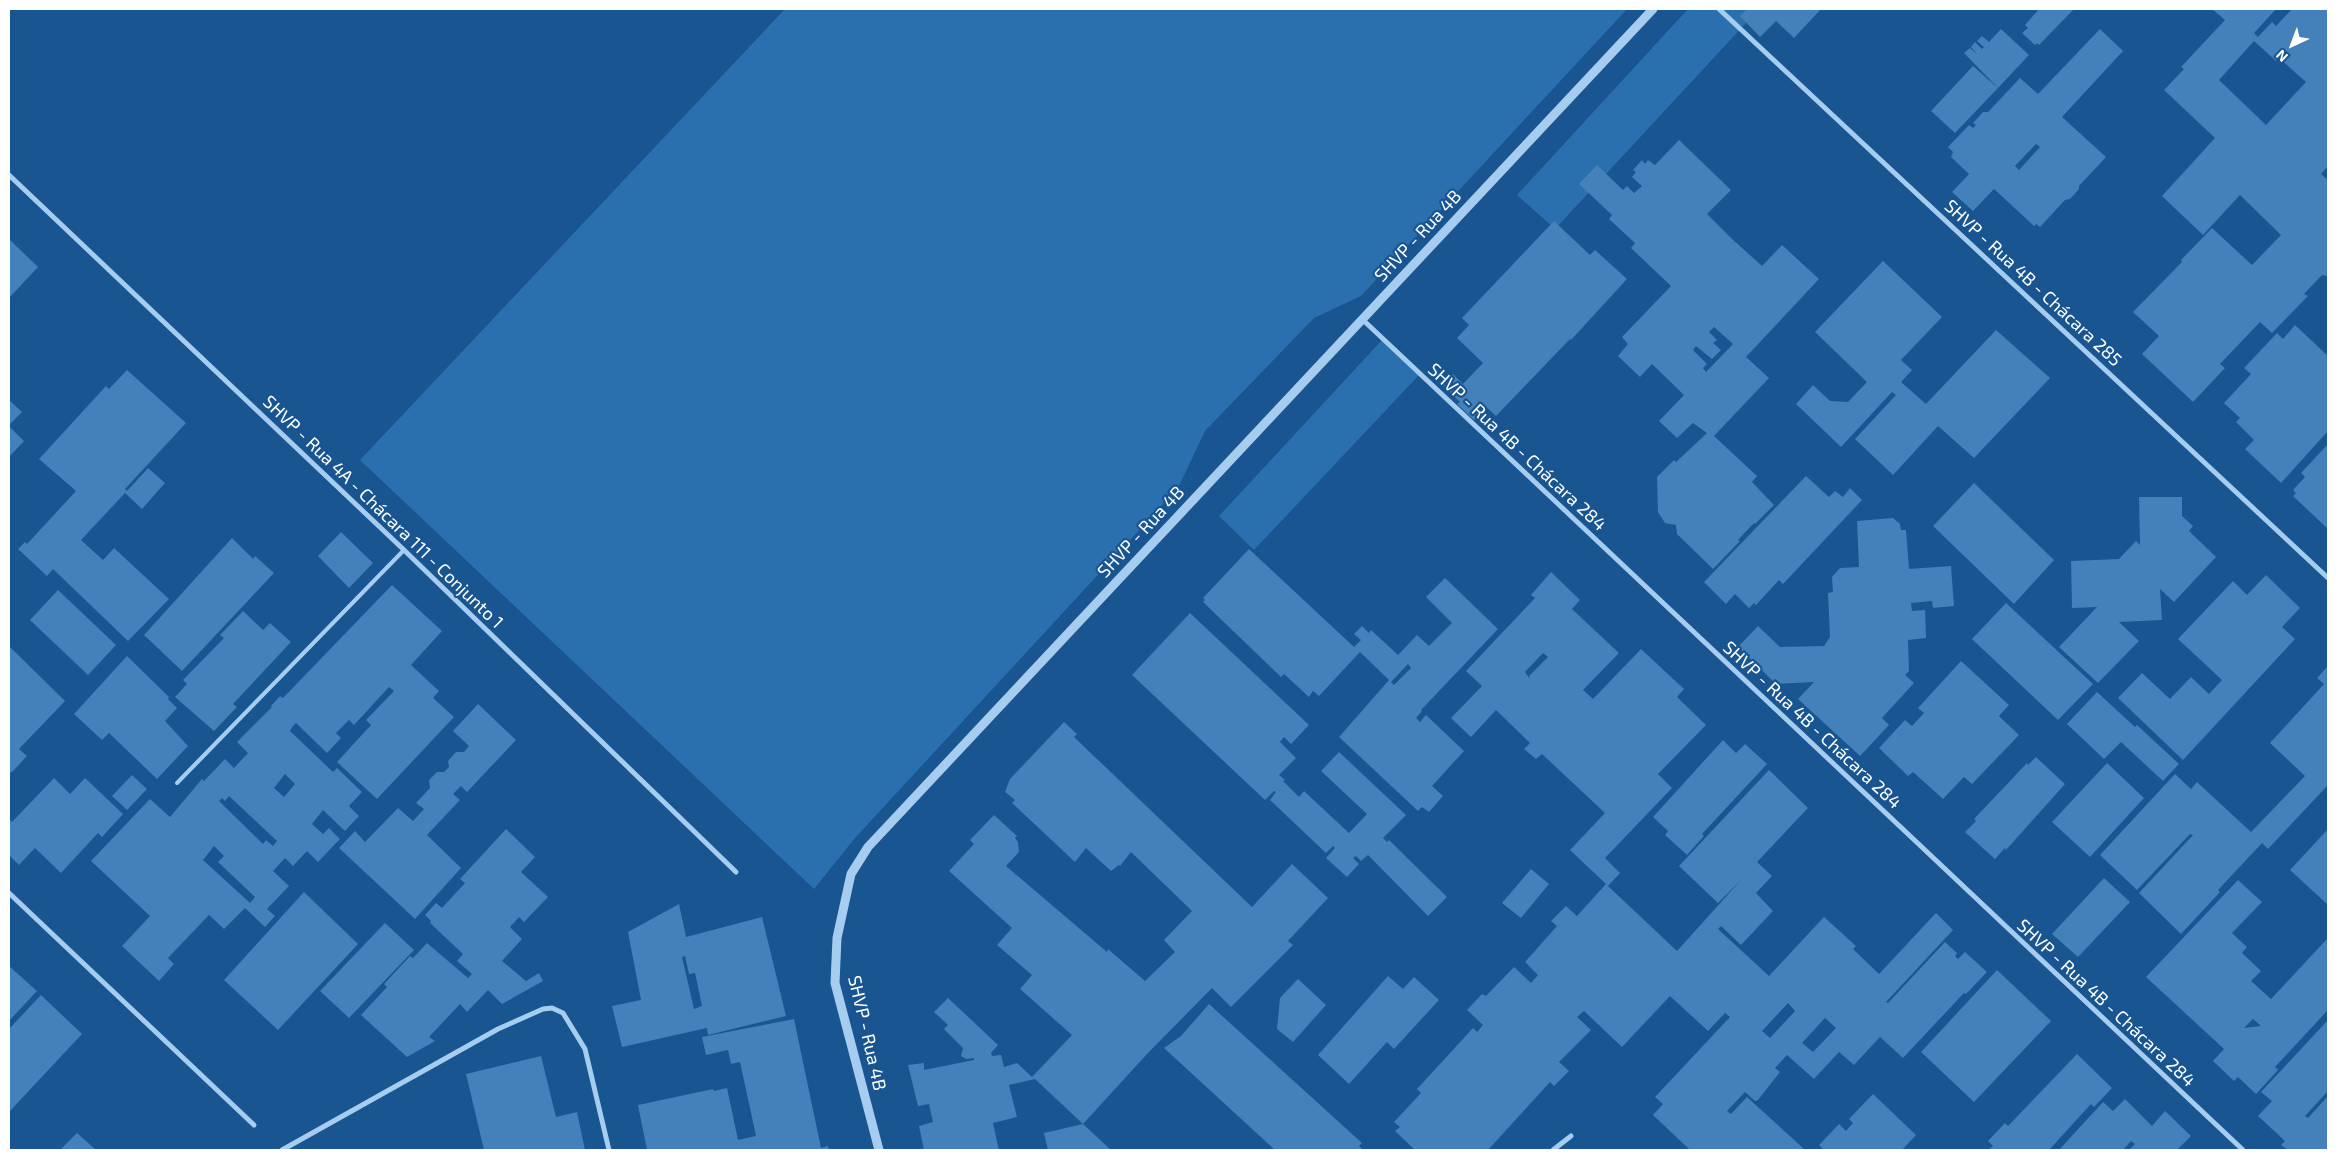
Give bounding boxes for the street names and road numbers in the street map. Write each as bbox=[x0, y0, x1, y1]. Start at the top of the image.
street label: SHVP - Rua 4B bbox=[1370, 186, 1466, 286]
street label: SHVP - Rua 4B - Chácara 285 bbox=[1940, 195, 2126, 371]
street label: SHVP - Rua 4B - Chácara 284 bbox=[1423, 359, 1611, 535]
street label: SHVP - Rua 4A - Chácara 111 - Conjunto 1 bbox=[258, 391, 508, 633]
street label: SHVP - Rua 4B bbox=[1093, 482, 1189, 582]
street label: SHVP - Rua 4B - Chácara 284 bbox=[1718, 637, 1906, 813]
street label: SHVP - Rua 4B - Chácara 284 bbox=[2012, 915, 2200, 1091]
street label: SHVP - Rua 4B bbox=[843, 973, 891, 1093]

